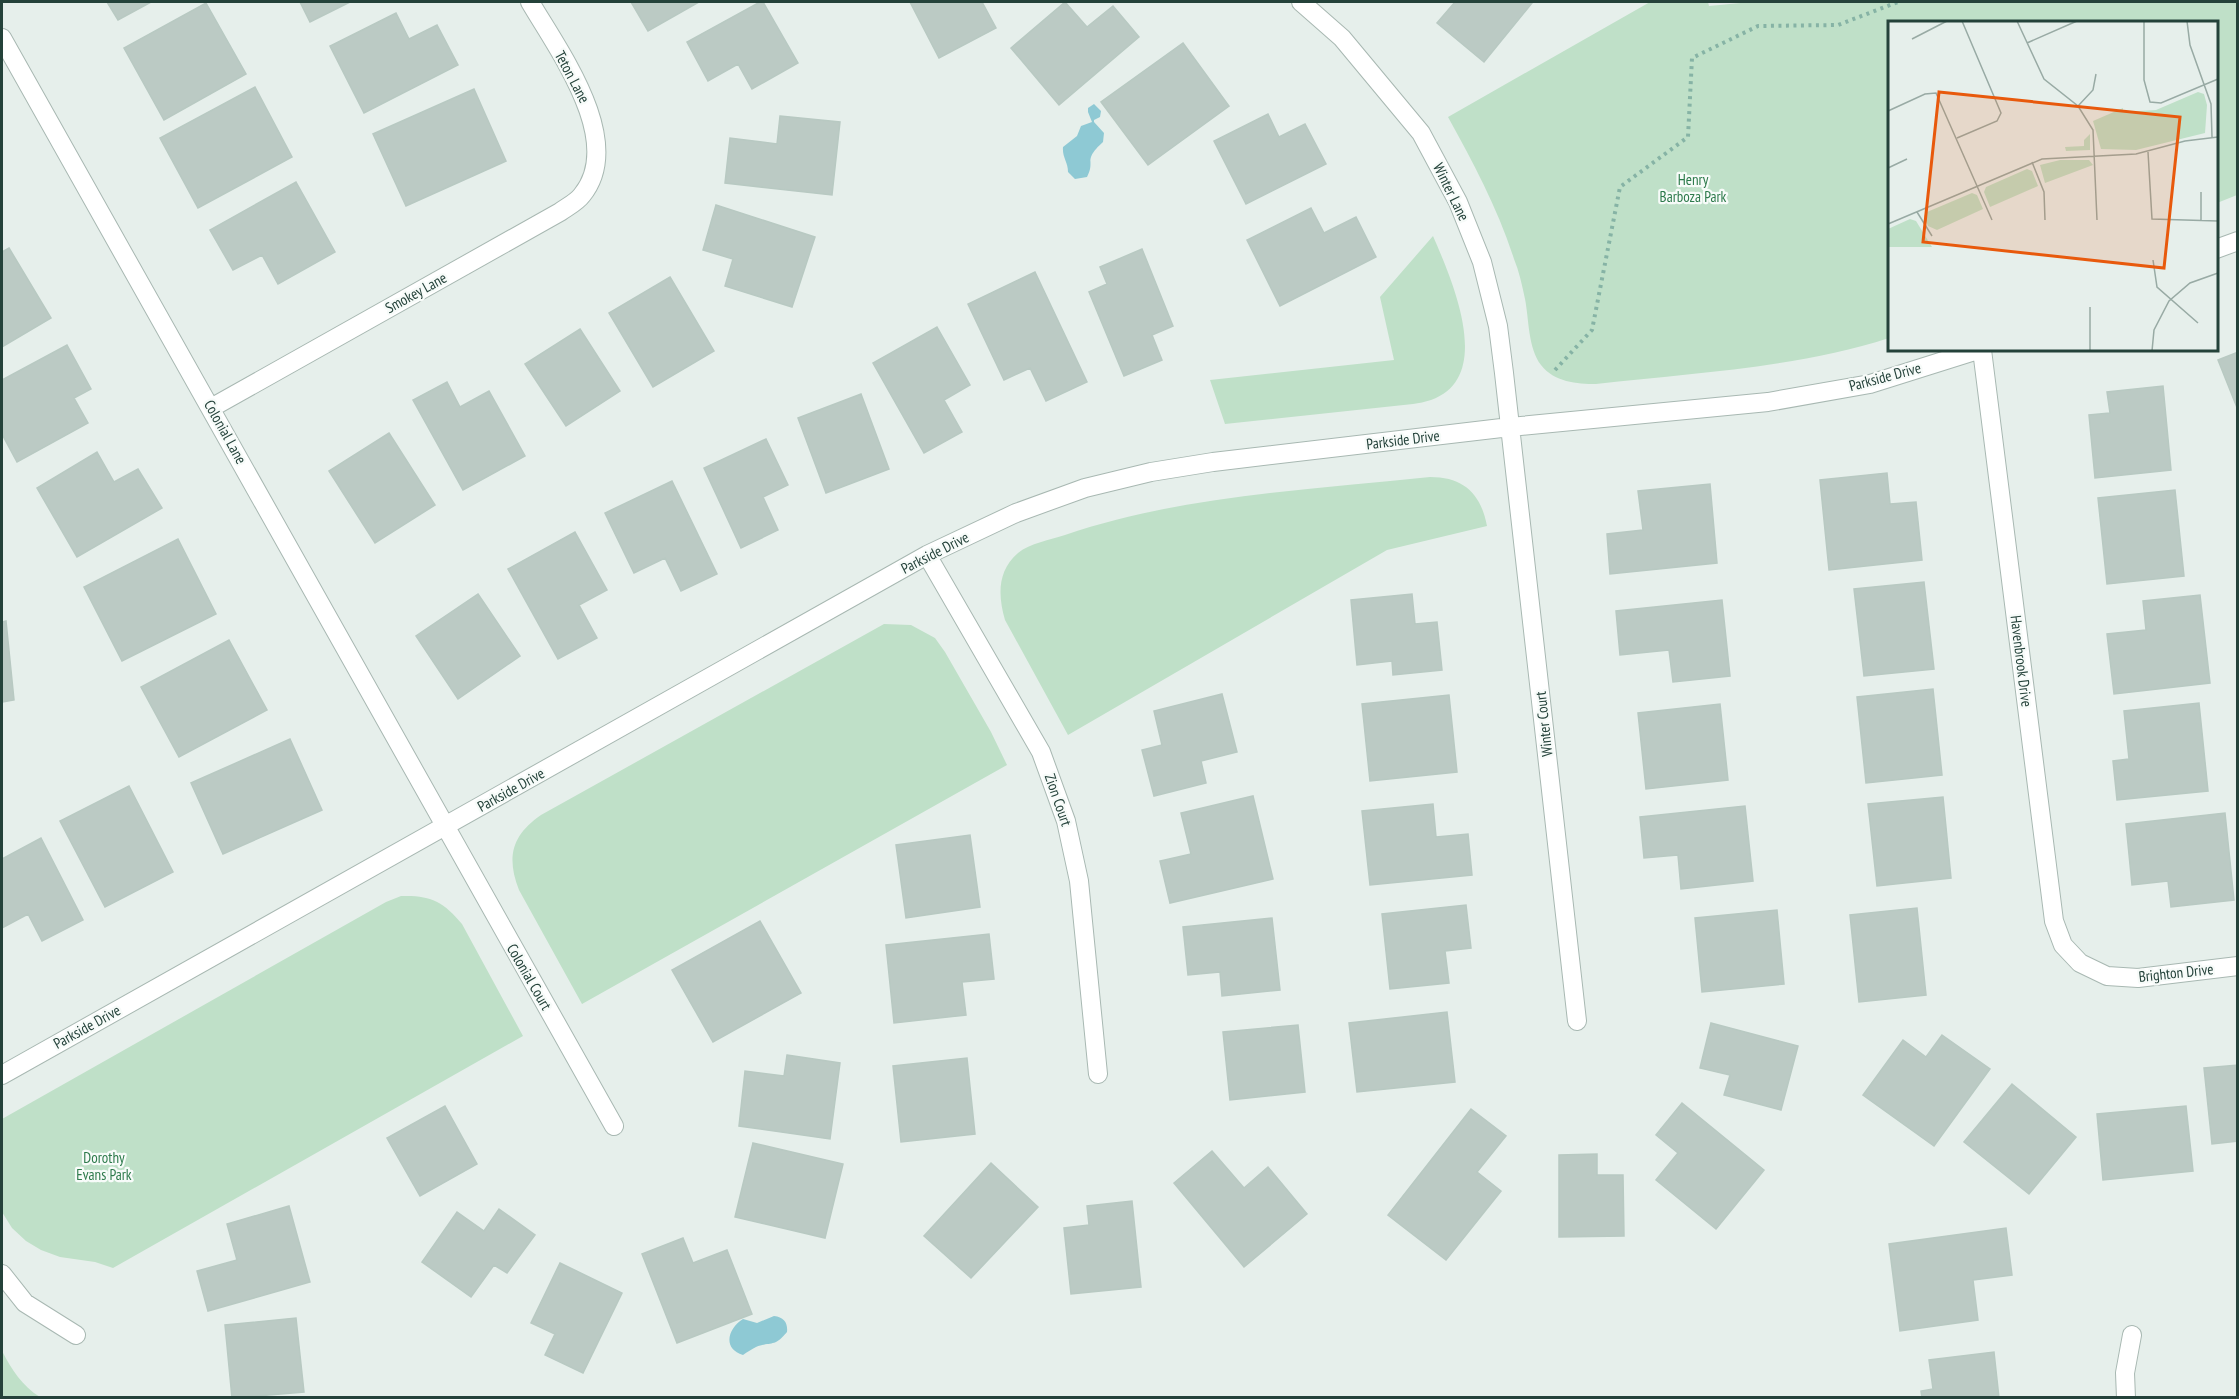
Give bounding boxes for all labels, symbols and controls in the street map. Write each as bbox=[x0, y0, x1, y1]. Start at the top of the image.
inset map bbox=[1888, 21, 2218, 351]
street label: Teton Lane bbox=[551, 47, 594, 106]
street label: Winter Lane bbox=[1429, 160, 1474, 224]
park label: Henry Barboza Park bbox=[1660, 170, 1727, 206]
street label: Smokey Lane bbox=[382, 268, 450, 317]
street label: Parkside Drive bbox=[1847, 358, 1923, 395]
street label: Colonial Lane bbox=[200, 396, 251, 467]
street label: Parkside Drive bbox=[1365, 426, 1441, 453]
street label: Parkside Drive bbox=[898, 527, 972, 578]
street label: Havenbrook Drive bbox=[2006, 614, 2037, 708]
street label: Winter Court bbox=[1531, 691, 1556, 758]
street label: Parkside Drive bbox=[474, 763, 548, 816]
street label: Zion Court bbox=[1041, 771, 1076, 829]
street label: Colonial Court bbox=[503, 940, 556, 1013]
street label: Brighton Drive bbox=[2138, 959, 2214, 986]
street label: Parkside Drive bbox=[50, 1000, 124, 1053]
park label: Dorothy Evans Park bbox=[76, 1148, 132, 1184]

